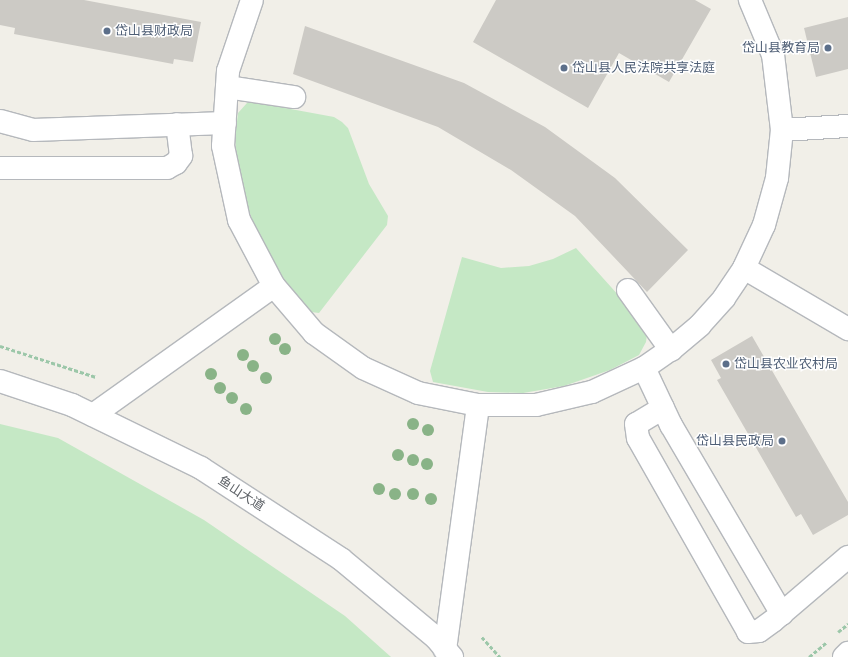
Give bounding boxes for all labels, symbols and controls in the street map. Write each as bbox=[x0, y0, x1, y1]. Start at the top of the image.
place label: 岱山县财政局 bbox=[115, 23, 193, 39]
marker: 岱山县财政局 bbox=[102, 26, 112, 36]
place label: 岱山县教育局 bbox=[742, 40, 820, 56]
marker: 岱山县教育局 bbox=[823, 43, 833, 53]
place label: 岱山县人民法院共享法庭 bbox=[572, 60, 715, 76]
marker: 岱山县人民法院共享法庭 bbox=[559, 63, 569, 73]
place label: 岱山县农业农村局 bbox=[734, 356, 838, 372]
marker: 岱山县农业农村局 bbox=[721, 359, 731, 369]
place label: 岱山县民政局 bbox=[696, 433, 774, 449]
marker: 岱山县民政局 bbox=[777, 436, 787, 446]
street label: 鱼山大道 bbox=[215, 473, 267, 515]

